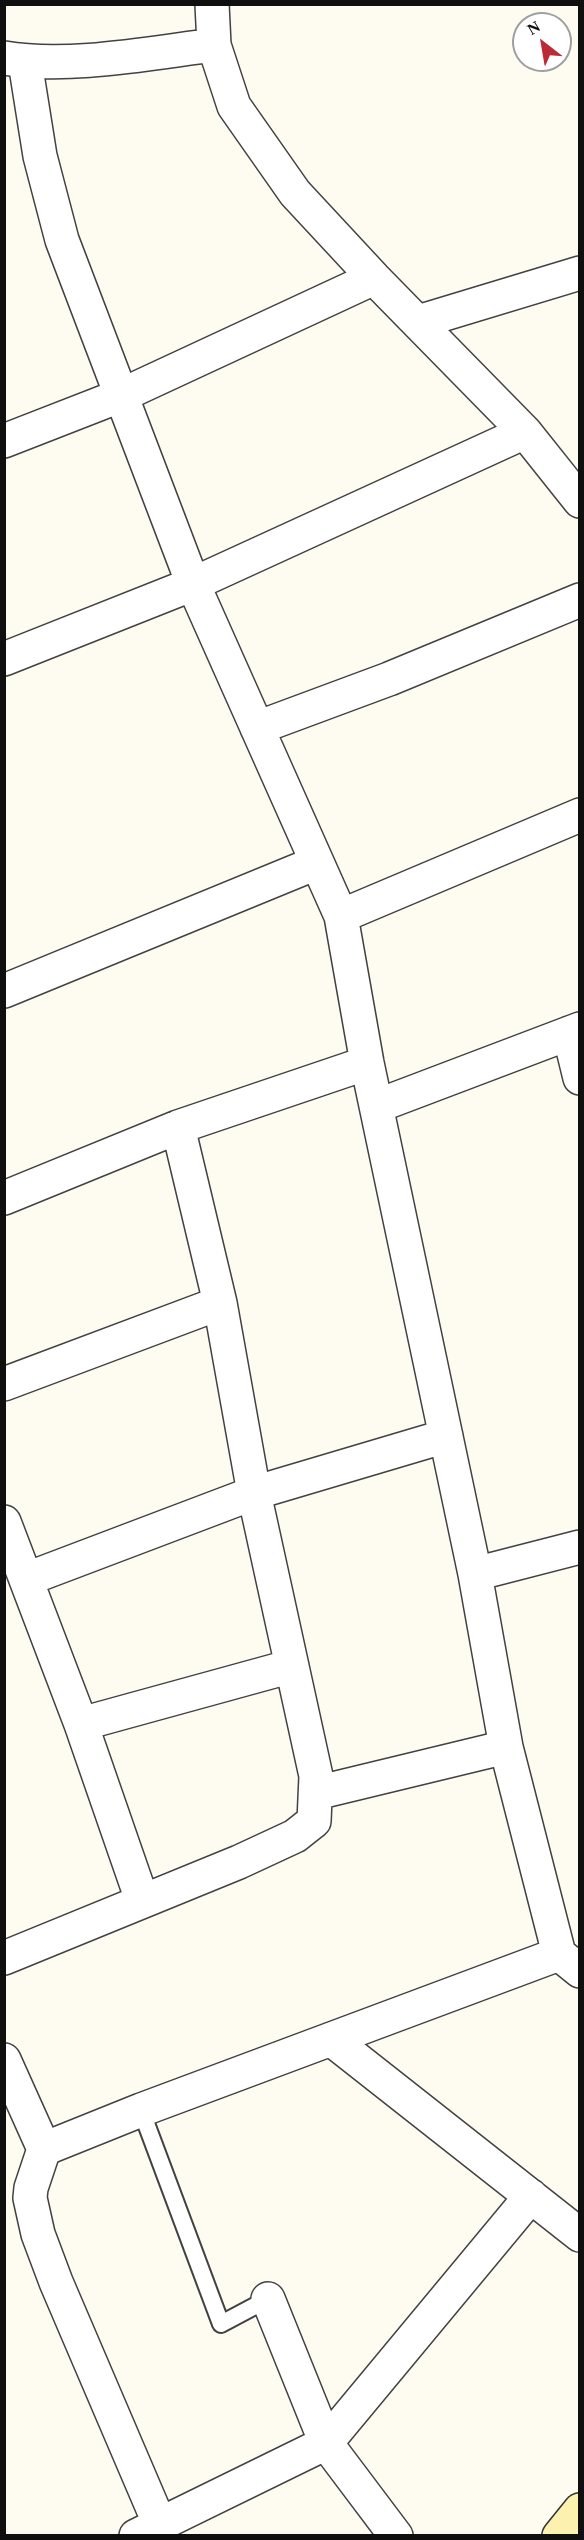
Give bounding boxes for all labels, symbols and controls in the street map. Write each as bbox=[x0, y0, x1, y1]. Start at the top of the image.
north arrow bbox=[512, 12, 572, 72]
text: N bbox=[524, 18, 543, 38]

